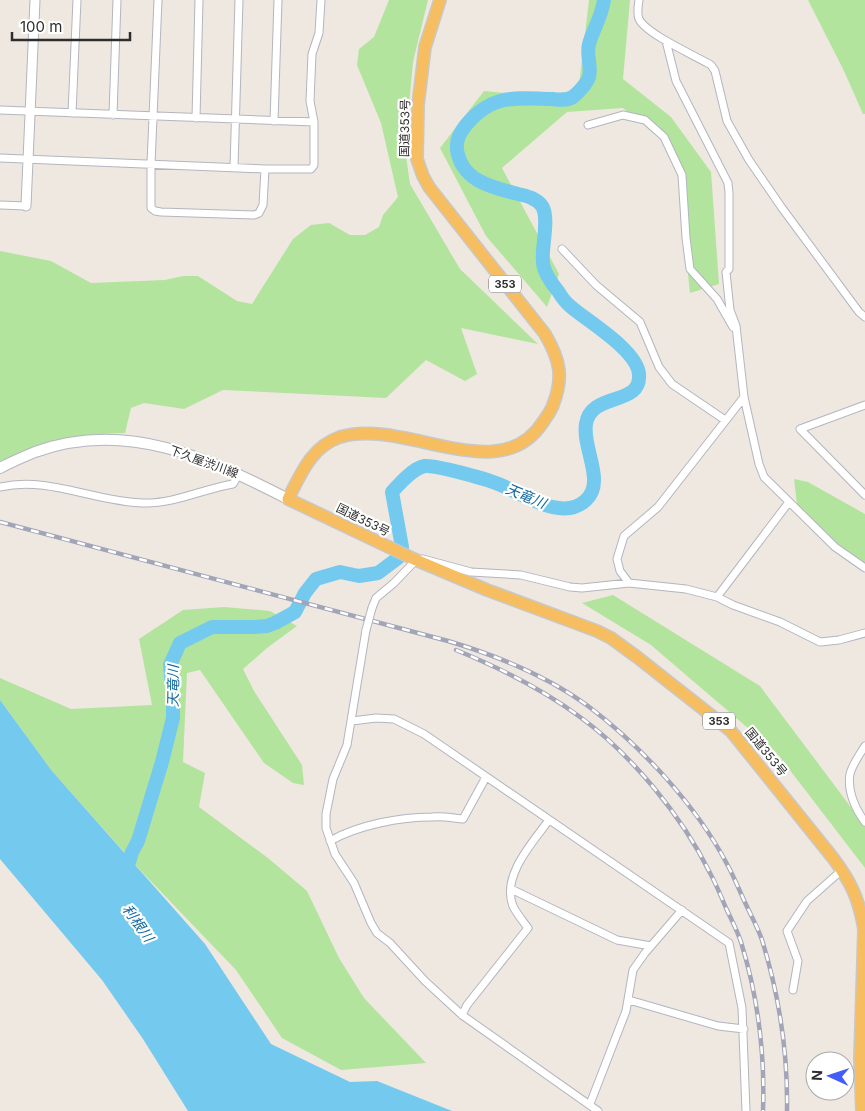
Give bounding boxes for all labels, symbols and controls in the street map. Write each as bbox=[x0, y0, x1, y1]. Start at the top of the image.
scale bar bbox=[12, 10, 130, 42]
text: 100 m bbox=[20, 17, 62, 36]
street label: 国道353号 bbox=[396, 99, 413, 157]
road number: 353 bbox=[489, 276, 521, 292]
street label: 下久屋渋川線 bbox=[168, 442, 241, 481]
water label: 天竜川 bbox=[504, 480, 551, 512]
street label: 国道353号 bbox=[334, 500, 393, 539]
water label: 天竜川 bbox=[164, 663, 181, 707]
road number: 353 bbox=[703, 712, 735, 729]
street label: 国道353号 bbox=[742, 724, 791, 779]
water label: 利根川 bbox=[119, 901, 159, 946]
north arrow bbox=[805, 1051, 855, 1101]
text: N bbox=[808, 1070, 825, 1081]

